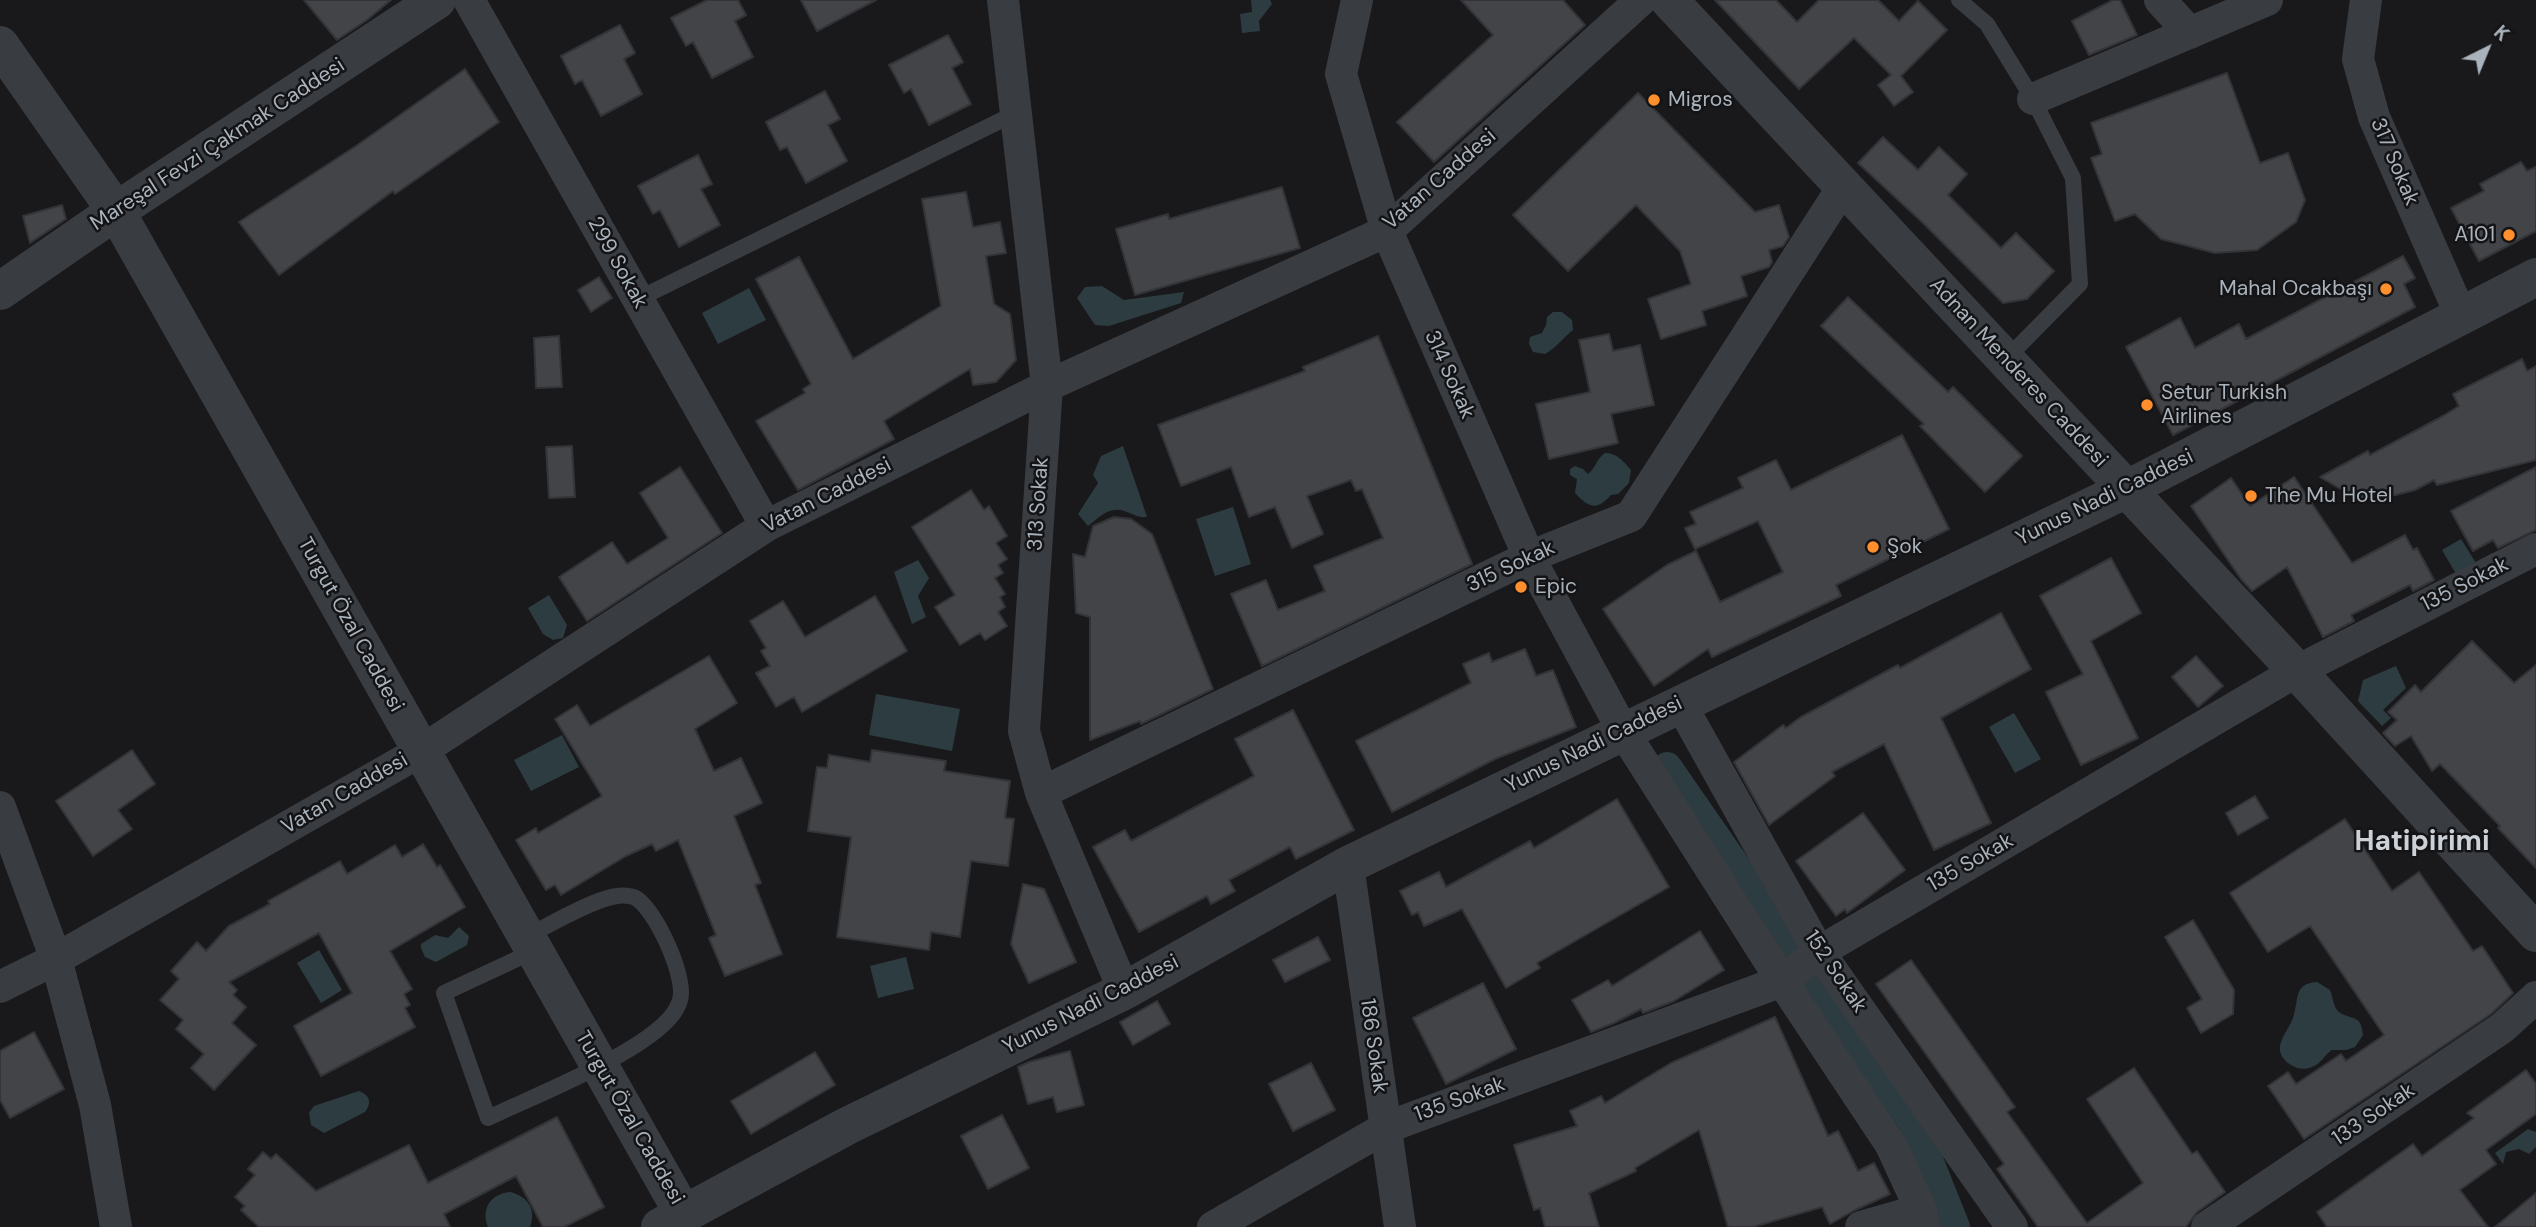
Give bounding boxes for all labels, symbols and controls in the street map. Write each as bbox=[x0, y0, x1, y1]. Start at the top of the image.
north arrow bbox=[2452, 14, 2522, 84]
text: K bbox=[2489, 20, 2515, 47]
street label: Mareşal Fevzi Çakmak Caddesi bbox=[86, 53, 350, 237]
place label: Migros bbox=[1668, 87, 1733, 113]
marker: Migros bbox=[1646, 92, 1662, 108]
street label: 317 Sokak bbox=[2364, 114, 2424, 210]
street label: Vatan Caddesi bbox=[1378, 124, 1502, 236]
street label: 299 Sokak bbox=[581, 213, 653, 313]
place label: A101 bbox=[2454, 222, 2495, 248]
marker: A101 bbox=[2501, 227, 2517, 243]
street label: Adnan Menderes Caddesi bbox=[1923, 273, 2113, 473]
place label: Mahal Ocakbaşı bbox=[2219, 276, 2372, 302]
marker: Mahal Ocakbaşı bbox=[2378, 281, 2394, 297]
street label: 314 Sokak bbox=[1418, 327, 1480, 423]
place label: Setur Turkish Airlines bbox=[2161, 380, 2287, 430]
marker: Setur Turkish Airlines bbox=[2139, 397, 2155, 413]
street label: Yunus Nadi Caddesi bbox=[2012, 444, 2198, 552]
street label: Vatan Caddesi bbox=[758, 453, 896, 539]
street label: 313 Sokak bbox=[1023, 456, 1055, 552]
place label: The Mu Hotel bbox=[2265, 483, 2393, 509]
marker: The Mu Hotel bbox=[2243, 488, 2259, 504]
street label: Turgut Özal Caddesi bbox=[292, 533, 408, 717]
place label: Şok bbox=[1887, 534, 1922, 560]
street label: 315 Sokak bbox=[1463, 536, 1559, 598]
marker: Şok bbox=[1865, 539, 1881, 555]
street label: 135 Sokak bbox=[2417, 552, 2513, 618]
place label: Epic bbox=[1535, 574, 1577, 600]
marker: Epic bbox=[1513, 579, 1529, 595]
street label: Yunus Nadi Caddesi bbox=[1501, 691, 1687, 799]
street label: Vatan Caddesi bbox=[277, 748, 413, 840]
district label: Hatipirimi bbox=[2354, 826, 2490, 860]
street label: 135 Sokak bbox=[1924, 828, 2018, 898]
street label: 152 Sokak bbox=[1798, 926, 1872, 1018]
street label: Yunus Nadi Caddesi bbox=[999, 950, 1183, 1060]
street label: 186 Sokak bbox=[1354, 997, 1392, 1095]
street label: Turgut Özal Caddesi bbox=[569, 1027, 689, 1209]
street label: 135 Sokak bbox=[1411, 1072, 1509, 1128]
street label: 133 Sokak bbox=[2328, 1078, 2420, 1152]

